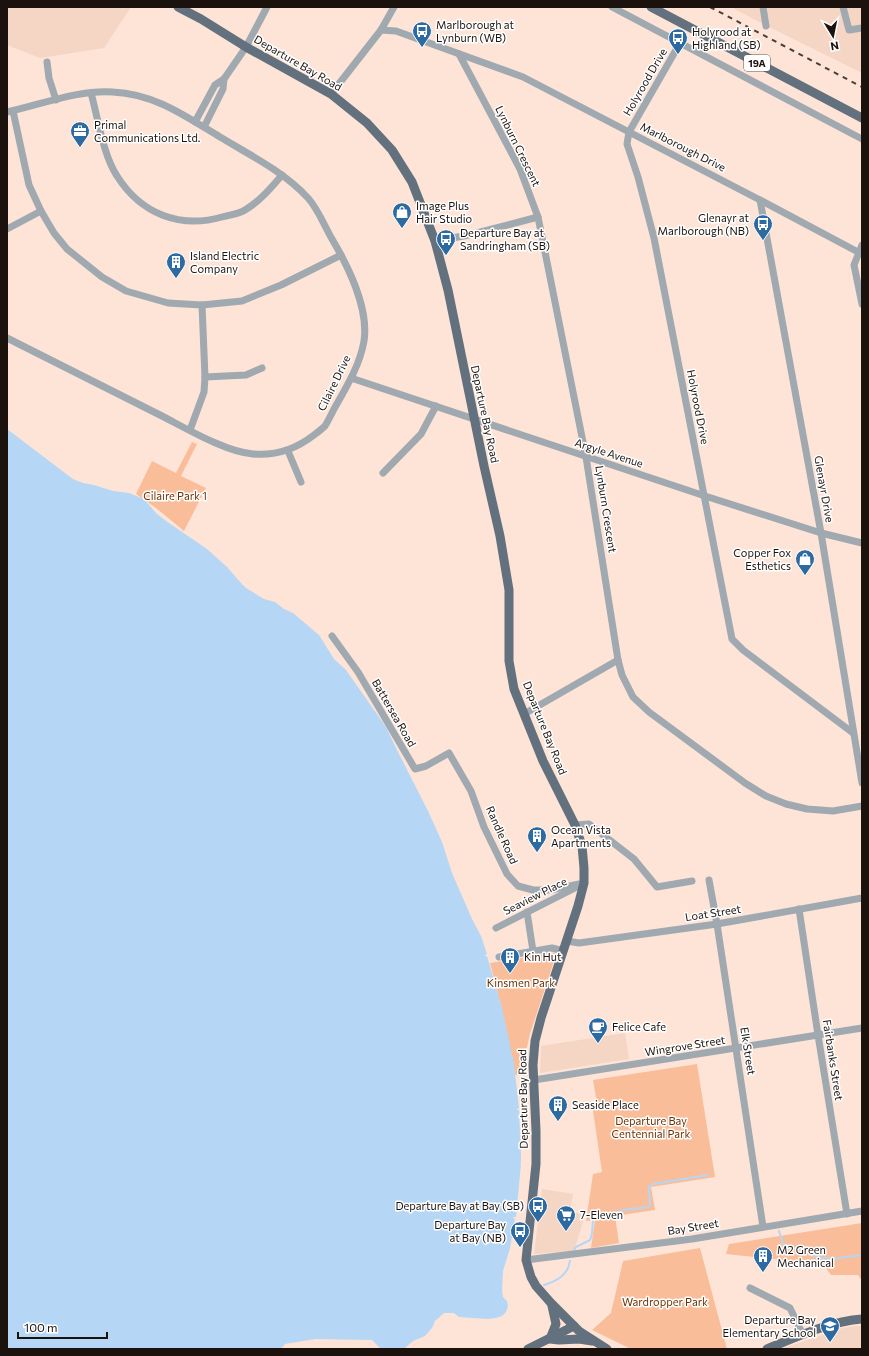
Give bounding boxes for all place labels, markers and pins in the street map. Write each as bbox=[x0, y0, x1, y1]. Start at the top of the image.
place label: Marlborough at Lynburn (WB) bbox=[436, 18, 514, 44]
bus stop icon: Marlborough at Lynburn (WB) bbox=[411, 20, 433, 48]
place label: Holyrood at Highland (SB) bbox=[692, 25, 760, 51]
bus stop icon: Holyrood at Highland (SB) bbox=[667, 27, 689, 55]
place label: Primal Communications Ltd. bbox=[94, 118, 201, 144]
office icon: Primal Communications Ltd. bbox=[69, 120, 91, 148]
place label: Image Plus Hair Studio bbox=[416, 199, 473, 225]
shop icon: Image Plus Hair Studio bbox=[391, 201, 413, 229]
place label: Glenayr at Marlborough (NB) bbox=[658, 211, 749, 237]
bus stop icon: Glenayr at Marlborough (NB) bbox=[752, 213, 774, 241]
place label: Departure Bay at Sandringham (SB) bbox=[460, 226, 550, 252]
bus stop icon: Departure Bay at Sandringham (SB) bbox=[435, 228, 457, 256]
place label: Island Electric Company bbox=[190, 249, 259, 275]
building icon: Island Electric Company bbox=[165, 251, 187, 279]
place label: Copper Fox Esthetics bbox=[733, 546, 791, 572]
shop icon: Copper Fox Esthetics bbox=[794, 548, 816, 576]
place label: Ocean Vista Apartments bbox=[551, 823, 611, 849]
building icon: Ocean Vista Apartments bbox=[526, 825, 548, 853]
building icon: Kin Hut bbox=[499, 946, 521, 974]
place label: Kin Hut bbox=[524, 950, 562, 963]
cafe icon: Felice Cafe bbox=[587, 1016, 609, 1044]
place label: Felice Cafe bbox=[612, 1020, 666, 1033]
building icon: Seaside Place bbox=[547, 1094, 569, 1122]
place label: Seaside Place bbox=[572, 1098, 639, 1111]
bus stop icon: Departure Bay at Bay (SB) bbox=[527, 1195, 549, 1223]
place label: Departure Bay at Bay (SB) bbox=[395, 1199, 524, 1212]
supermarket icon: 7-Eleven bbox=[555, 1204, 577, 1232]
place label: 7-Eleven bbox=[580, 1208, 623, 1221]
place label: Departure Bay at Bay (NB) bbox=[434, 1218, 506, 1244]
bus stop icon: Departure Bay at Bay (NB) bbox=[509, 1220, 531, 1248]
place label: M2 Green Mechanical bbox=[777, 1243, 834, 1269]
building icon: M2 Green Mechanical bbox=[752, 1245, 774, 1273]
place label: Departure Bay Elementary School bbox=[723, 1313, 816, 1339]
school or university icon: Departure Bay Elementary School bbox=[819, 1315, 841, 1343]

